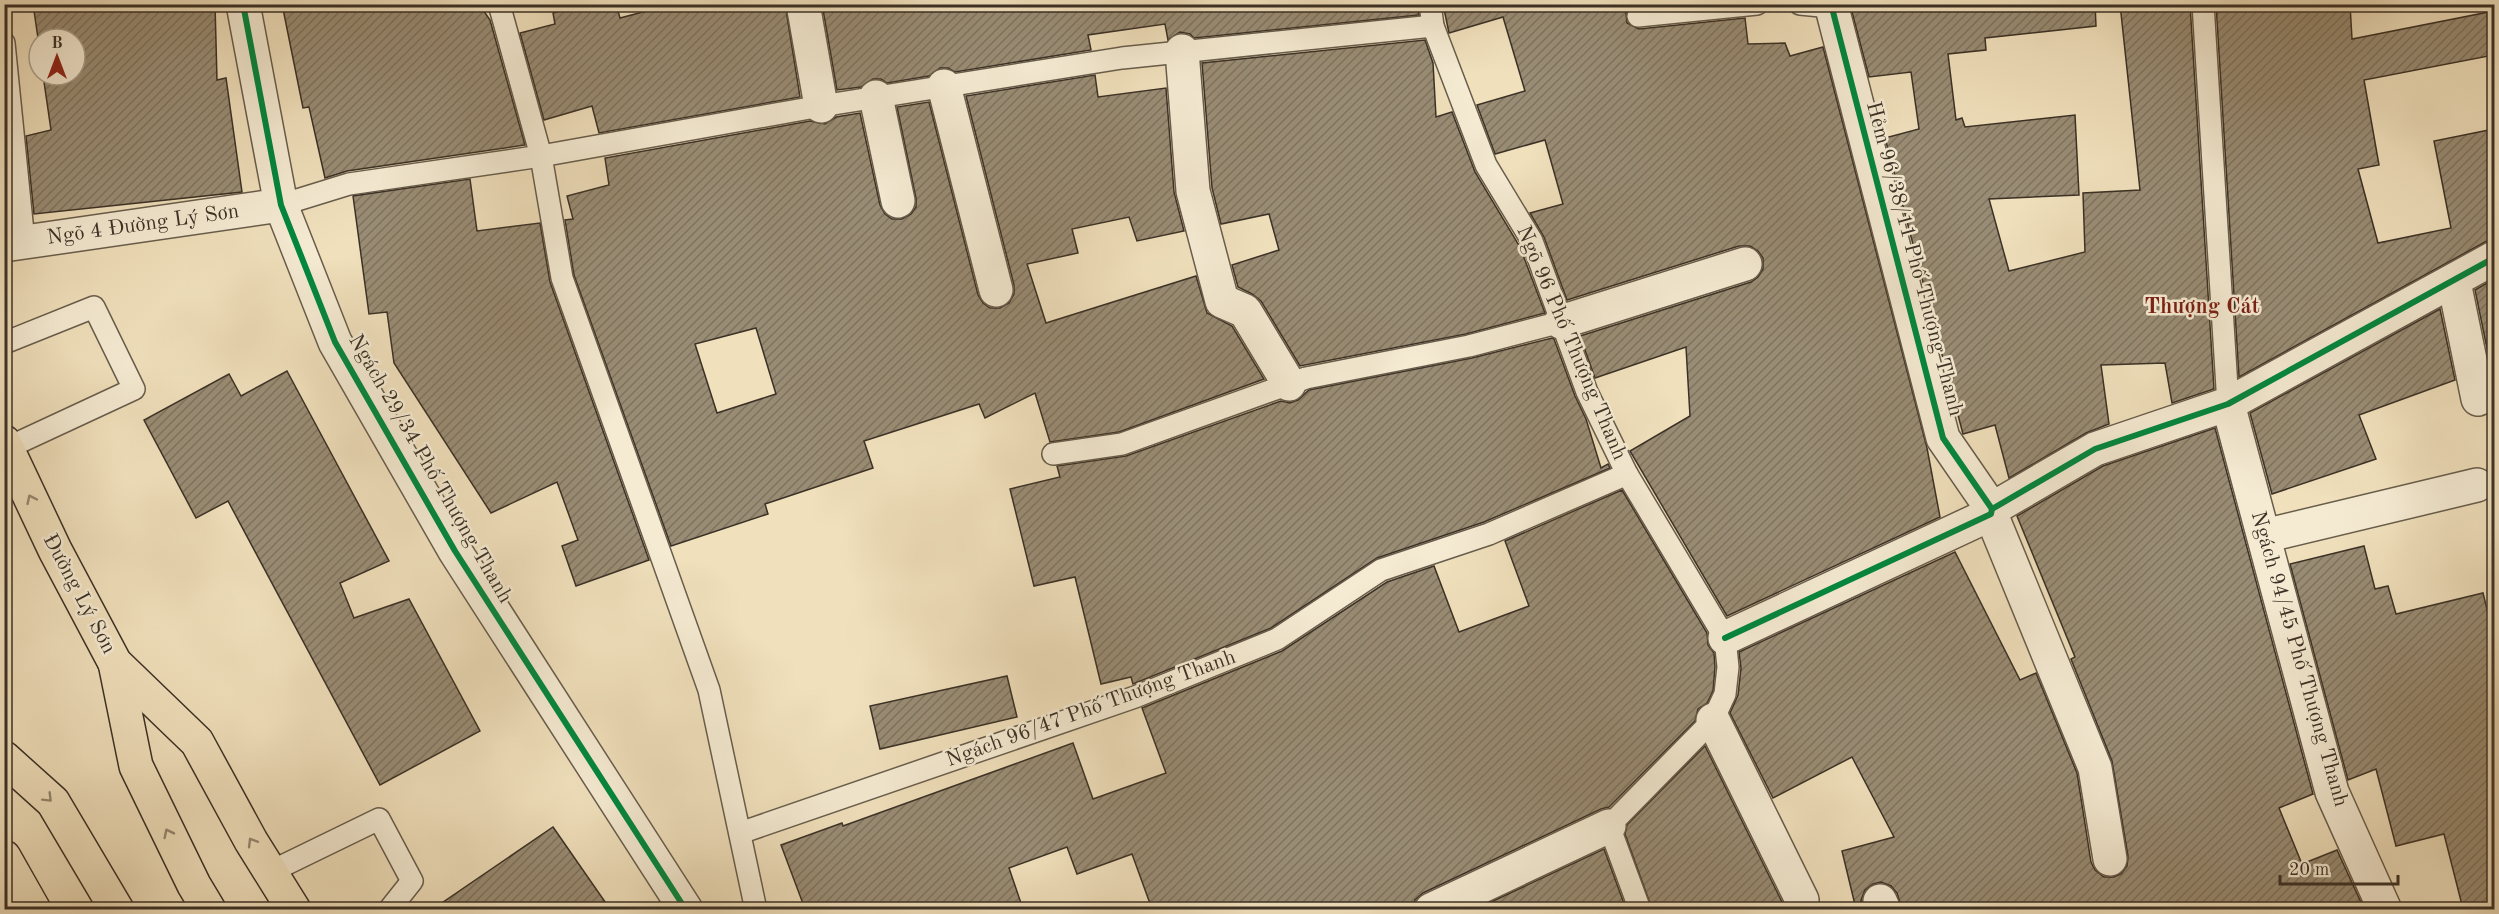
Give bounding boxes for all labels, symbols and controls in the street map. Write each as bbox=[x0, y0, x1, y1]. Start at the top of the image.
north arrow bbox=[27, 27, 87, 87]
text: B bbox=[51, 36, 63, 52]
street label: Hẻm 96/38/11 Phố Thượng Thanh bbox=[1862, 99, 1967, 419]
street label: Ngõ 4 Đường Lý Sơn bbox=[45, 201, 241, 249]
street label: Ngõ 96 Phố Thượng Thanh bbox=[1512, 222, 1631, 463]
district label: Thượng Cát bbox=[2144, 296, 2260, 318]
street label: Ngách 29/34 Phố Thượng Thanh bbox=[344, 331, 517, 607]
one-way arrow bbox=[27, 494, 39, 505]
street label: Ngách 94/45 Phố Thượng Thanh bbox=[2247, 508, 2352, 809]
street label: Đường Lý Sơn bbox=[39, 531, 119, 657]
street label: Ngách 96/47 Phố Thượng Thanh bbox=[943, 646, 1239, 771]
one-way arrow bbox=[40, 790, 51, 801]
one-way arrow bbox=[164, 828, 176, 839]
one-way arrow bbox=[247, 838, 259, 848]
scale bar bbox=[2280, 848, 2398, 886]
text: 20 m bbox=[2289, 861, 2329, 879]

